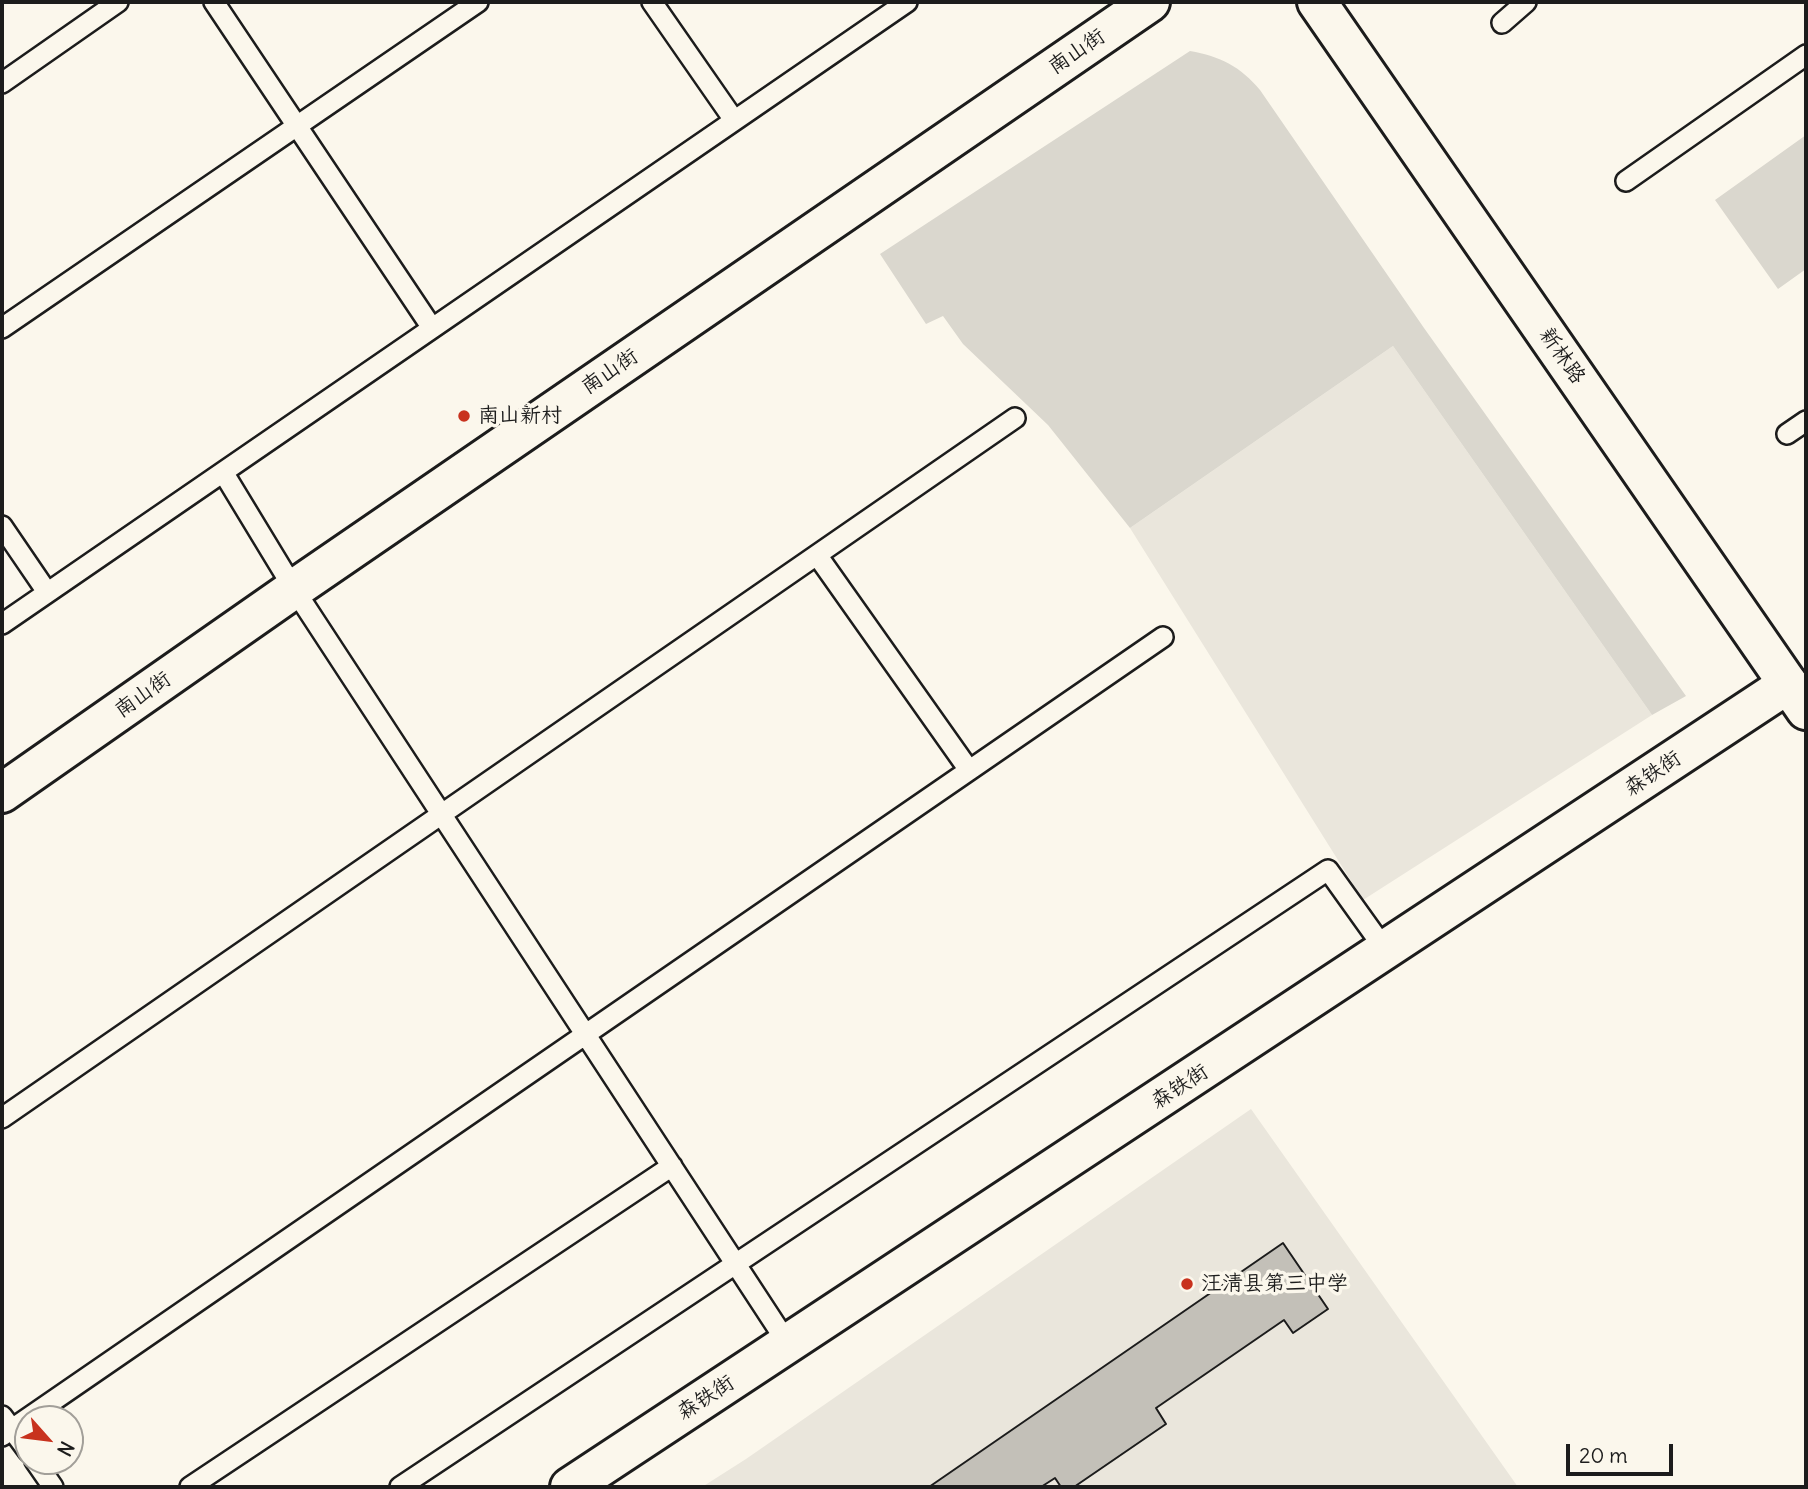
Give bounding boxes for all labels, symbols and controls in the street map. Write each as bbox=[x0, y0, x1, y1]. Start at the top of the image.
street label: 南山街 bbox=[1044, 24, 1110, 80]
street label: 新林路 bbox=[1534, 323, 1590, 389]
street label: 南山街 bbox=[577, 344, 643, 400]
place label: 南山新村 bbox=[478, 403, 562, 429]
marker: 南山新村 bbox=[456, 408, 472, 424]
street label: 南山街 bbox=[110, 667, 176, 723]
street label: 森铁街 bbox=[1620, 746, 1686, 802]
street label: 森铁街 bbox=[1147, 1059, 1213, 1115]
place label: 汪清县第三中学 bbox=[1201, 1271, 1348, 1297]
marker: 汪清县第三中学 bbox=[1179, 1276, 1195, 1292]
street label: 森铁街 bbox=[673, 1370, 739, 1426]
north arrow bbox=[14, 1405, 84, 1475]
scale bar bbox=[1570, 1430, 1677, 1474]
text: N bbox=[52, 1437, 79, 1460]
text: 20 m bbox=[1579, 1442, 1628, 1469]

